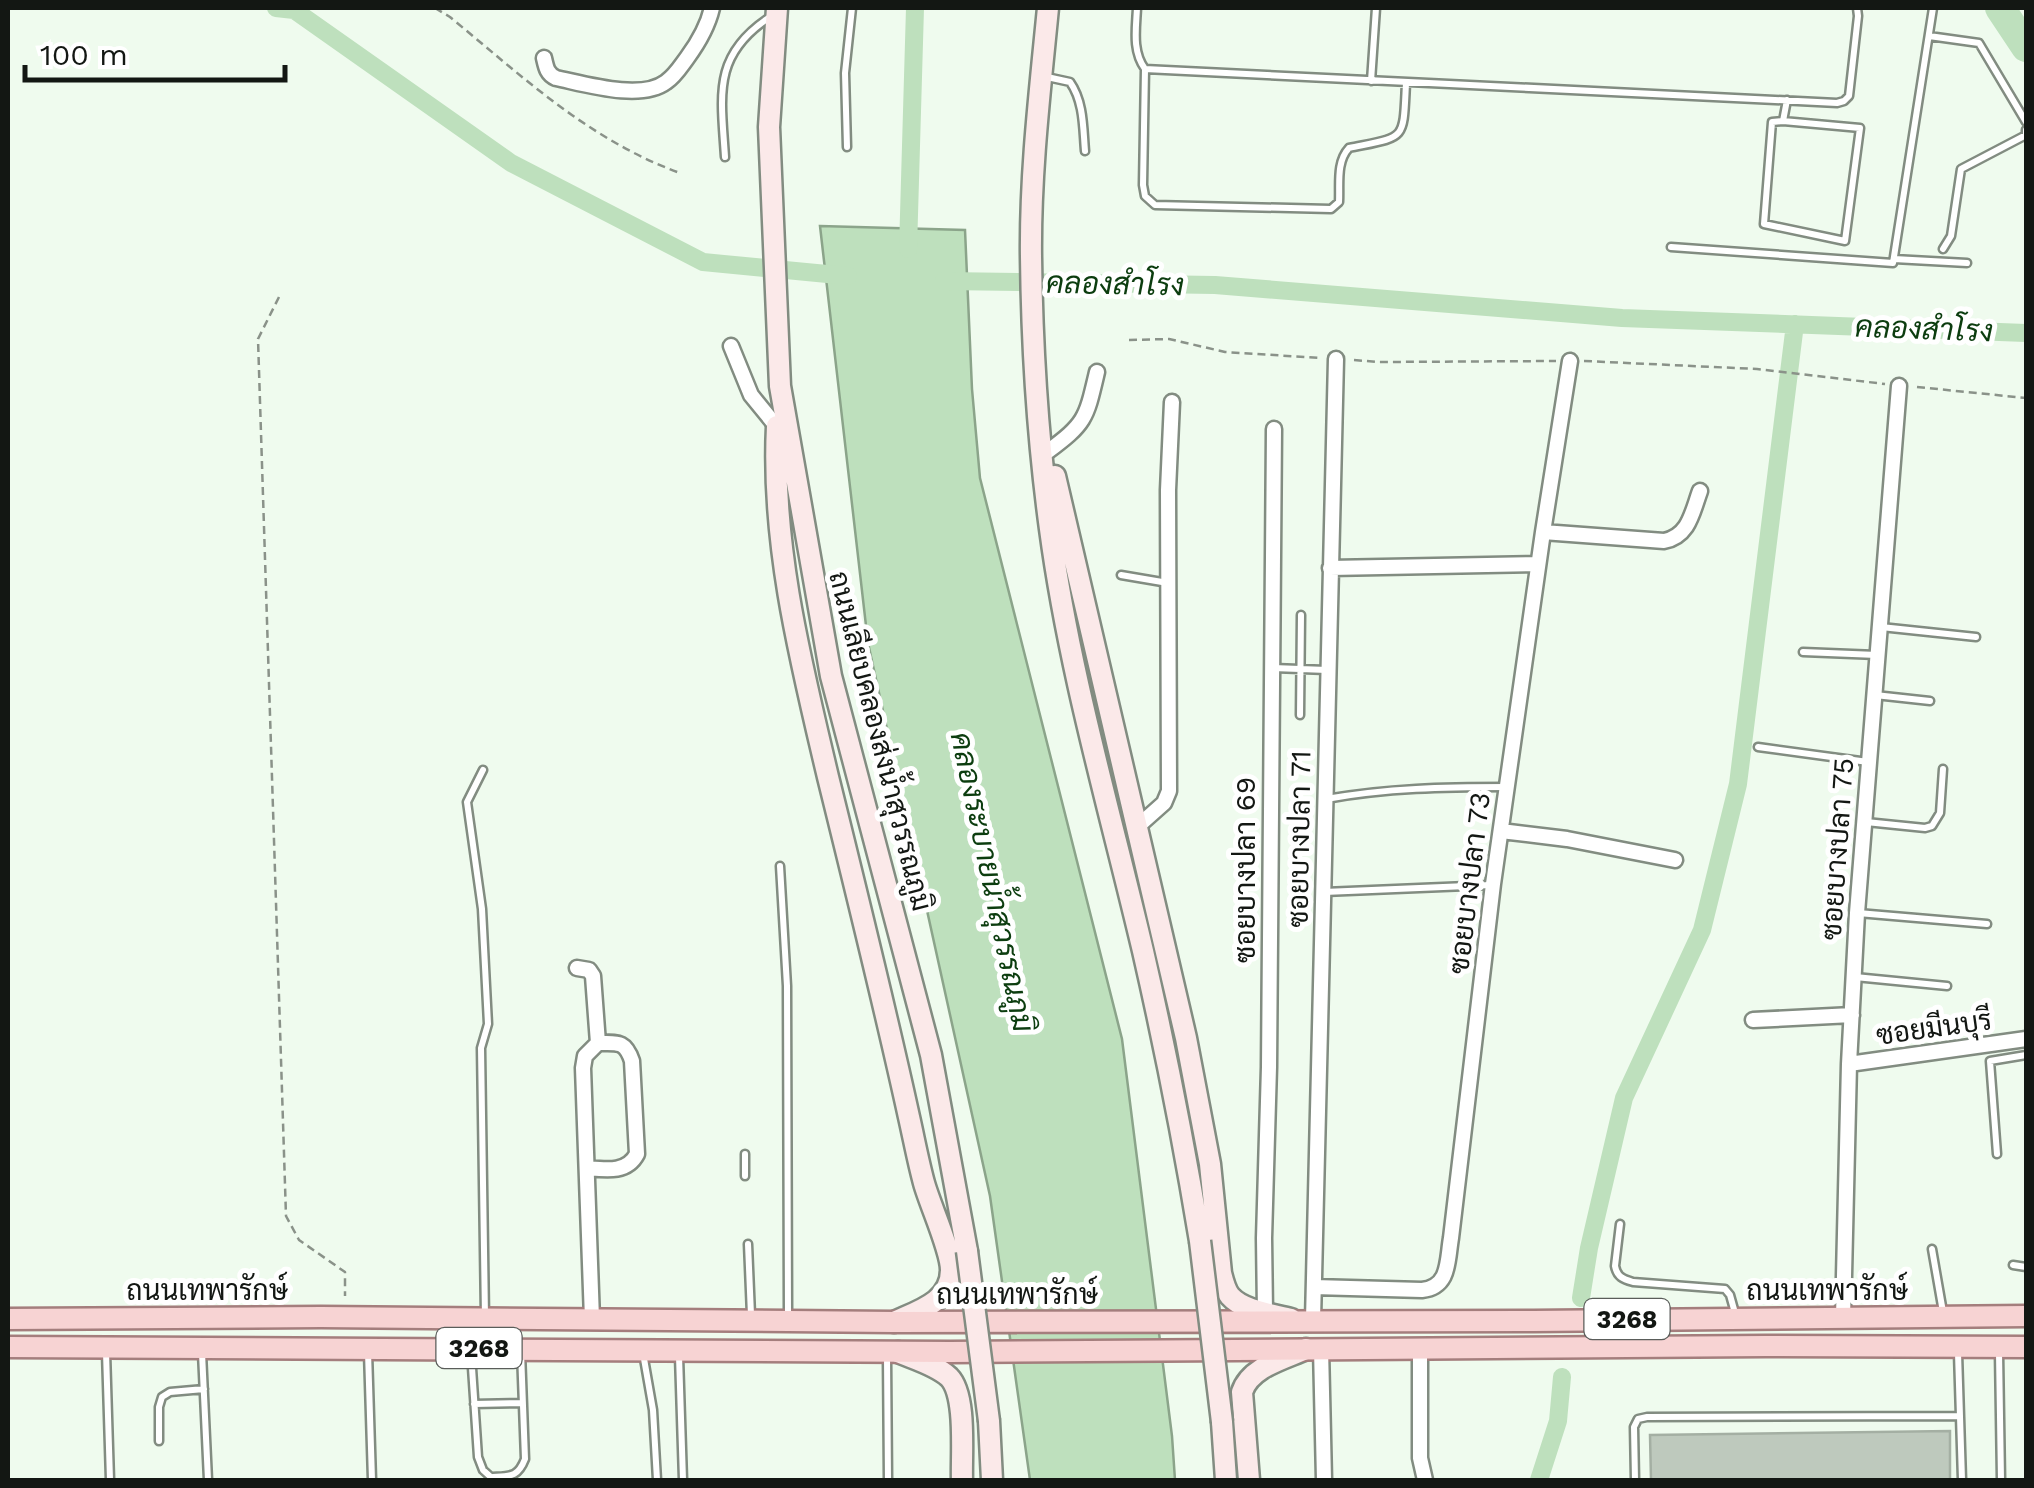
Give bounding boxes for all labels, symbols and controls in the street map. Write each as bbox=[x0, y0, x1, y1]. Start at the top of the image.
scale bar bbox=[25, 20, 285, 82]
text: 100 m bbox=[40, 37, 128, 72]
water label: คลองสำโรง bbox=[1046, 263, 1184, 302]
water label: คลองสำโรง bbox=[1854, 307, 1994, 348]
street label: ถนนเลียบคลองส่งน้ำสุวรรณภูมิ bbox=[819, 566, 946, 915]
water label: คลองระบายน้ำสุวรรณภูมิ bbox=[940, 727, 1050, 1037]
street label: ซอยบางปลา 71 bbox=[1281, 750, 1318, 928]
street label: ซอยบางปลา 75 bbox=[1815, 757, 1860, 941]
street label: ซอยบางปลา 69 bbox=[1229, 777, 1262, 963]
street label: ซอยบางปลา 73 bbox=[1442, 790, 1497, 976]
street label: ซอยมีนบุรี bbox=[1874, 1001, 1994, 1055]
street label: ถนนเทพารักษ์ bbox=[126, 1271, 289, 1307]
street label: ถนนเทพารักษ์ bbox=[1746, 1271, 1909, 1307]
street label: ถนนเทพารักษ์ bbox=[936, 1275, 1099, 1311]
road number: 3268 bbox=[1584, 1299, 1670, 1339]
road number: 3268 bbox=[436, 1328, 522, 1368]

